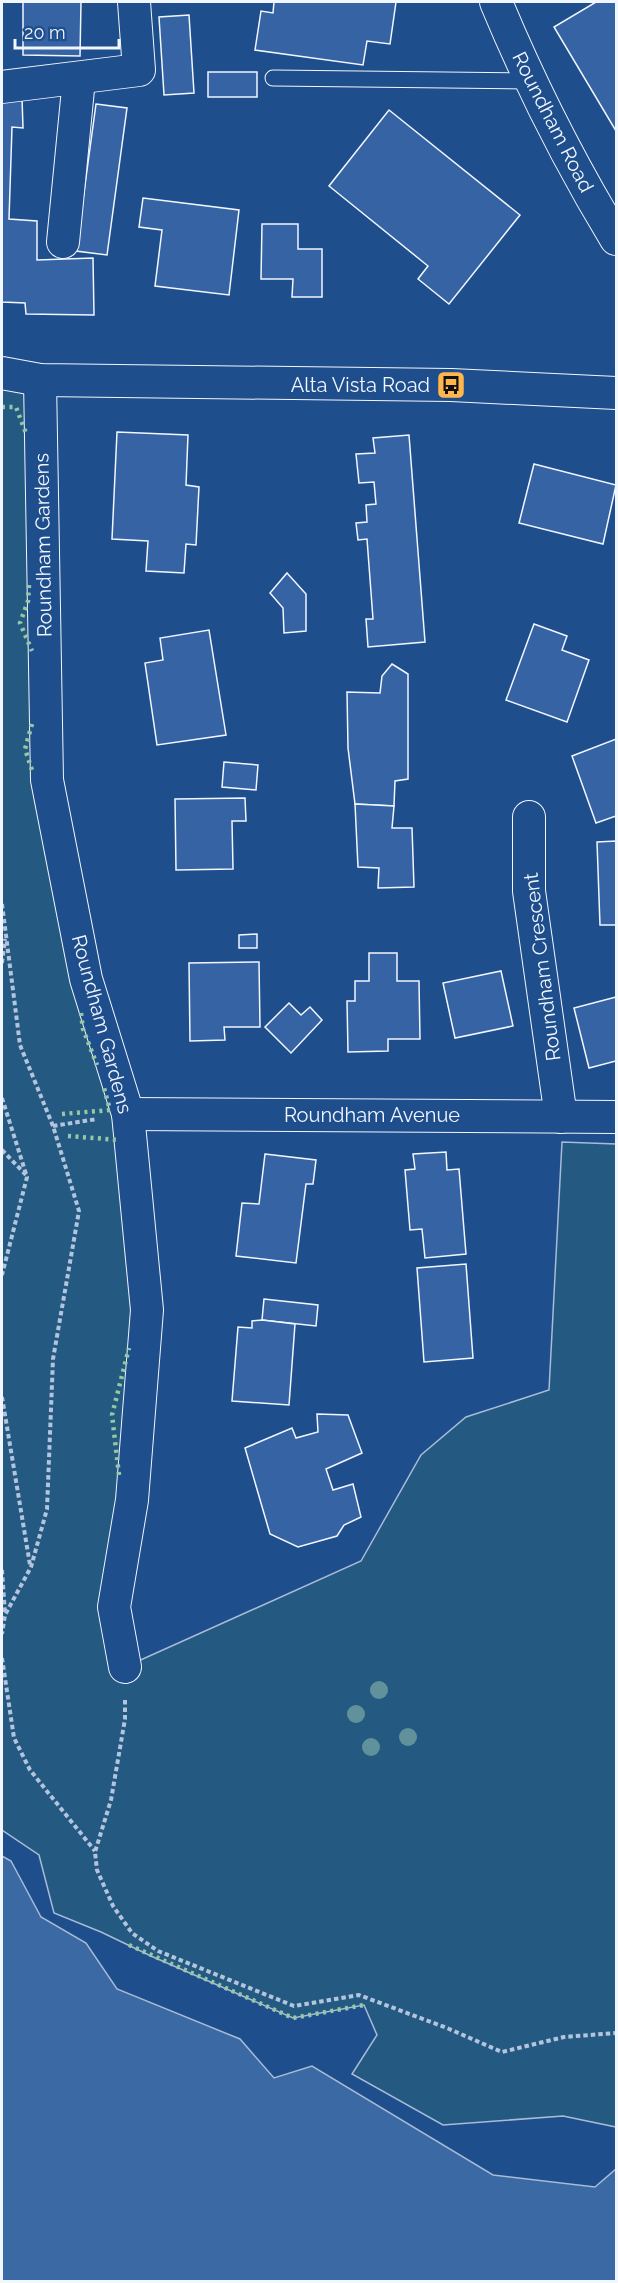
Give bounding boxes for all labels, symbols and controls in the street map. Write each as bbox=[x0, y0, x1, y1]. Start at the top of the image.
scale bar bbox=[15, 12, 118, 50]
text: 20 m bbox=[24, 22, 66, 43]
street label: Roundham Road bbox=[507, 48, 599, 196]
bus stop icon: Alta Vista Road bbox=[435, 369, 467, 401]
place label: Alta Vista Road bbox=[291, 373, 430, 397]
street label: Roundham Gardens bbox=[29, 453, 57, 637]
street label: Roundham Crescent bbox=[519, 871, 565, 1062]
street label: Roundham Gardens bbox=[67, 932, 137, 1116]
street label: Roundham Avenue bbox=[284, 1103, 460, 1127]

